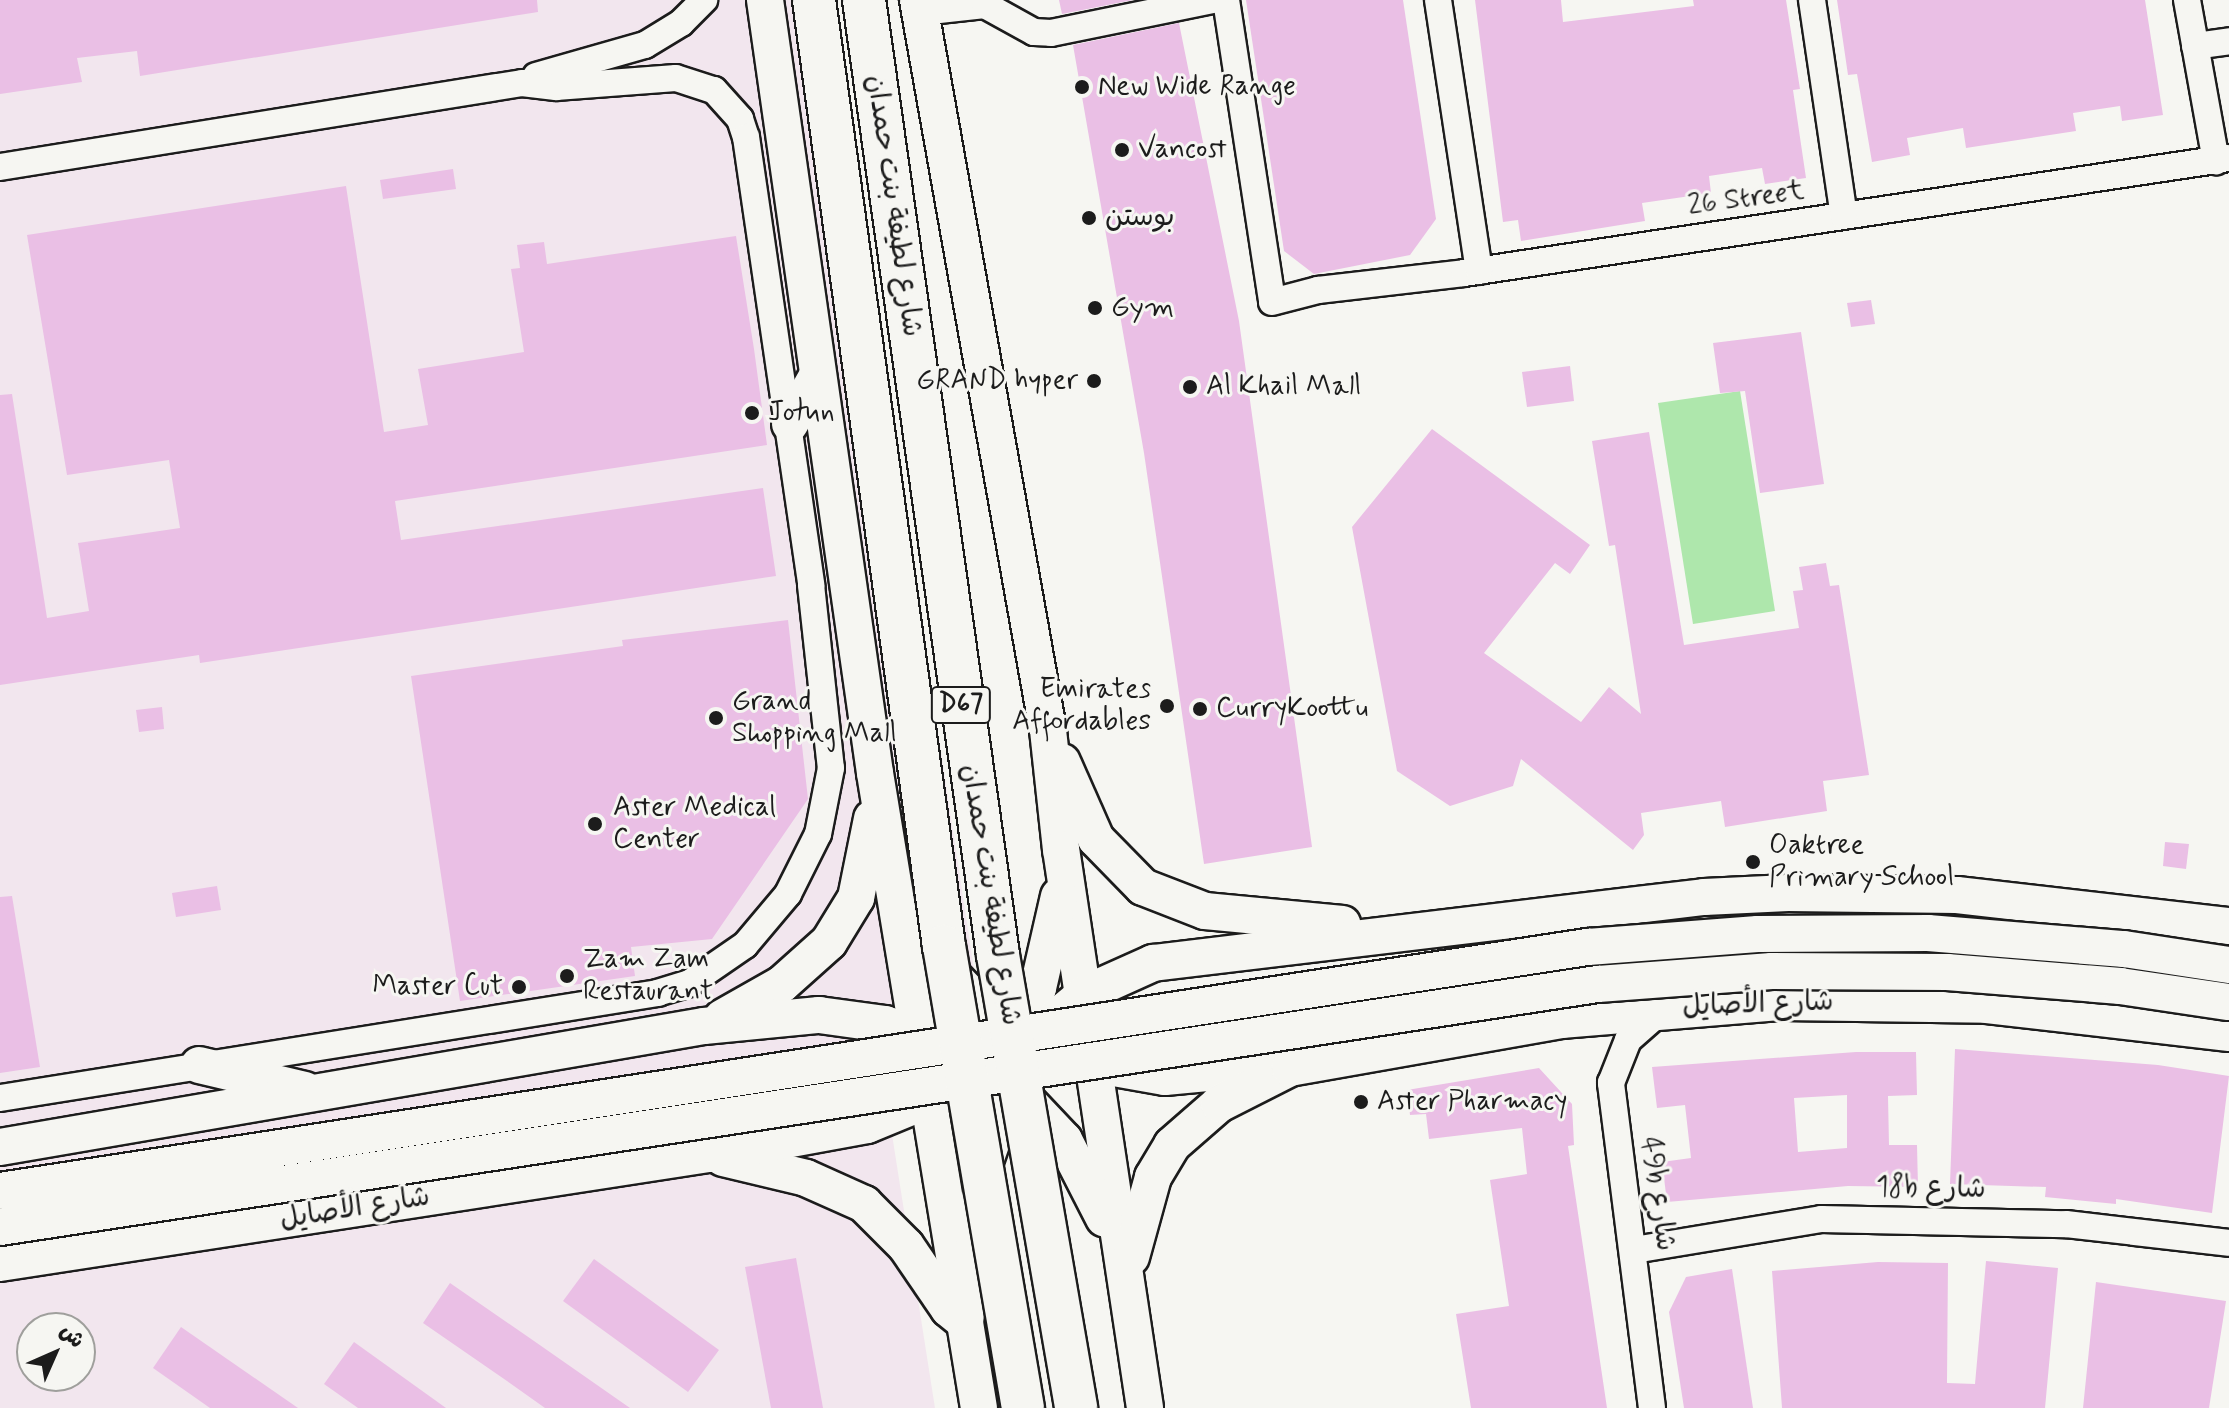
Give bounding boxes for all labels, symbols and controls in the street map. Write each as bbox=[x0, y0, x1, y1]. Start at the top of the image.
place label: New Wide Range bbox=[1098, 70, 1294, 104]
street label: شارع لطيفة بنت حمدان bbox=[858, 73, 928, 339]
marker: New Wide Range bbox=[1073, 78, 1091, 96]
place label: Vancost bbox=[1138, 133, 1227, 167]
marker: Vancost bbox=[1113, 141, 1131, 159]
street label: 26 Street bbox=[1686, 174, 1806, 224]
place label: بوستن bbox=[1105, 201, 1175, 235]
marker: بوستن bbox=[1080, 209, 1098, 227]
place label: Gym bbox=[1111, 291, 1174, 325]
marker: Gym bbox=[1086, 299, 1104, 317]
place label: GRAND hyper bbox=[917, 364, 1078, 398]
place label: Al Khail Mall bbox=[1206, 370, 1359, 404]
marker: GRAND hyper bbox=[1085, 372, 1103, 390]
marker: Al Khail Mall bbox=[1181, 378, 1199, 396]
place label: Jotun bbox=[768, 396, 835, 430]
marker: Jotun bbox=[743, 404, 761, 422]
place label: Emirates Affordables bbox=[1012, 673, 1151, 739]
road number: D67 bbox=[929, 683, 993, 727]
place label: Grand Shopping Mall bbox=[732, 685, 895, 751]
place label: CurryKoottu bbox=[1216, 692, 1368, 726]
marker: Emirates Affordables bbox=[1158, 697, 1176, 715]
marker: CurryKoottu bbox=[1191, 700, 1209, 718]
marker: Grand Shopping Mall bbox=[707, 709, 725, 727]
street label: شارع لطيفة بنت حمدان bbox=[953, 762, 1027, 1028]
place label: Aster Medical Center bbox=[613, 791, 777, 857]
marker: Aster Medical Center bbox=[584, 813, 606, 835]
place label: Oaktree Primary School bbox=[1769, 829, 1954, 895]
marker: Oaktree Primary School bbox=[1744, 853, 1762, 871]
place label: Zam Zam Restaurant bbox=[583, 943, 715, 1009]
marker: Zam Zam Restaurant bbox=[558, 967, 576, 985]
place label: Master Cut bbox=[369, 970, 503, 1004]
marker: Master Cut bbox=[510, 978, 528, 996]
street label: شارع الأصايل bbox=[1682, 986, 1834, 1024]
place label: Aster Pharmacy bbox=[1377, 1085, 1568, 1119]
marker: Aster Pharmacy bbox=[1352, 1093, 1370, 1111]
street label: 49b شارع bbox=[1632, 1135, 1682, 1253]
street label: 18b شارع bbox=[1876, 1171, 1986, 1207]
street label: شارع الأصايل bbox=[278, 1181, 432, 1237]
north arrow bbox=[16, 1312, 96, 1392]
text: ش bbox=[53, 1318, 90, 1355]

